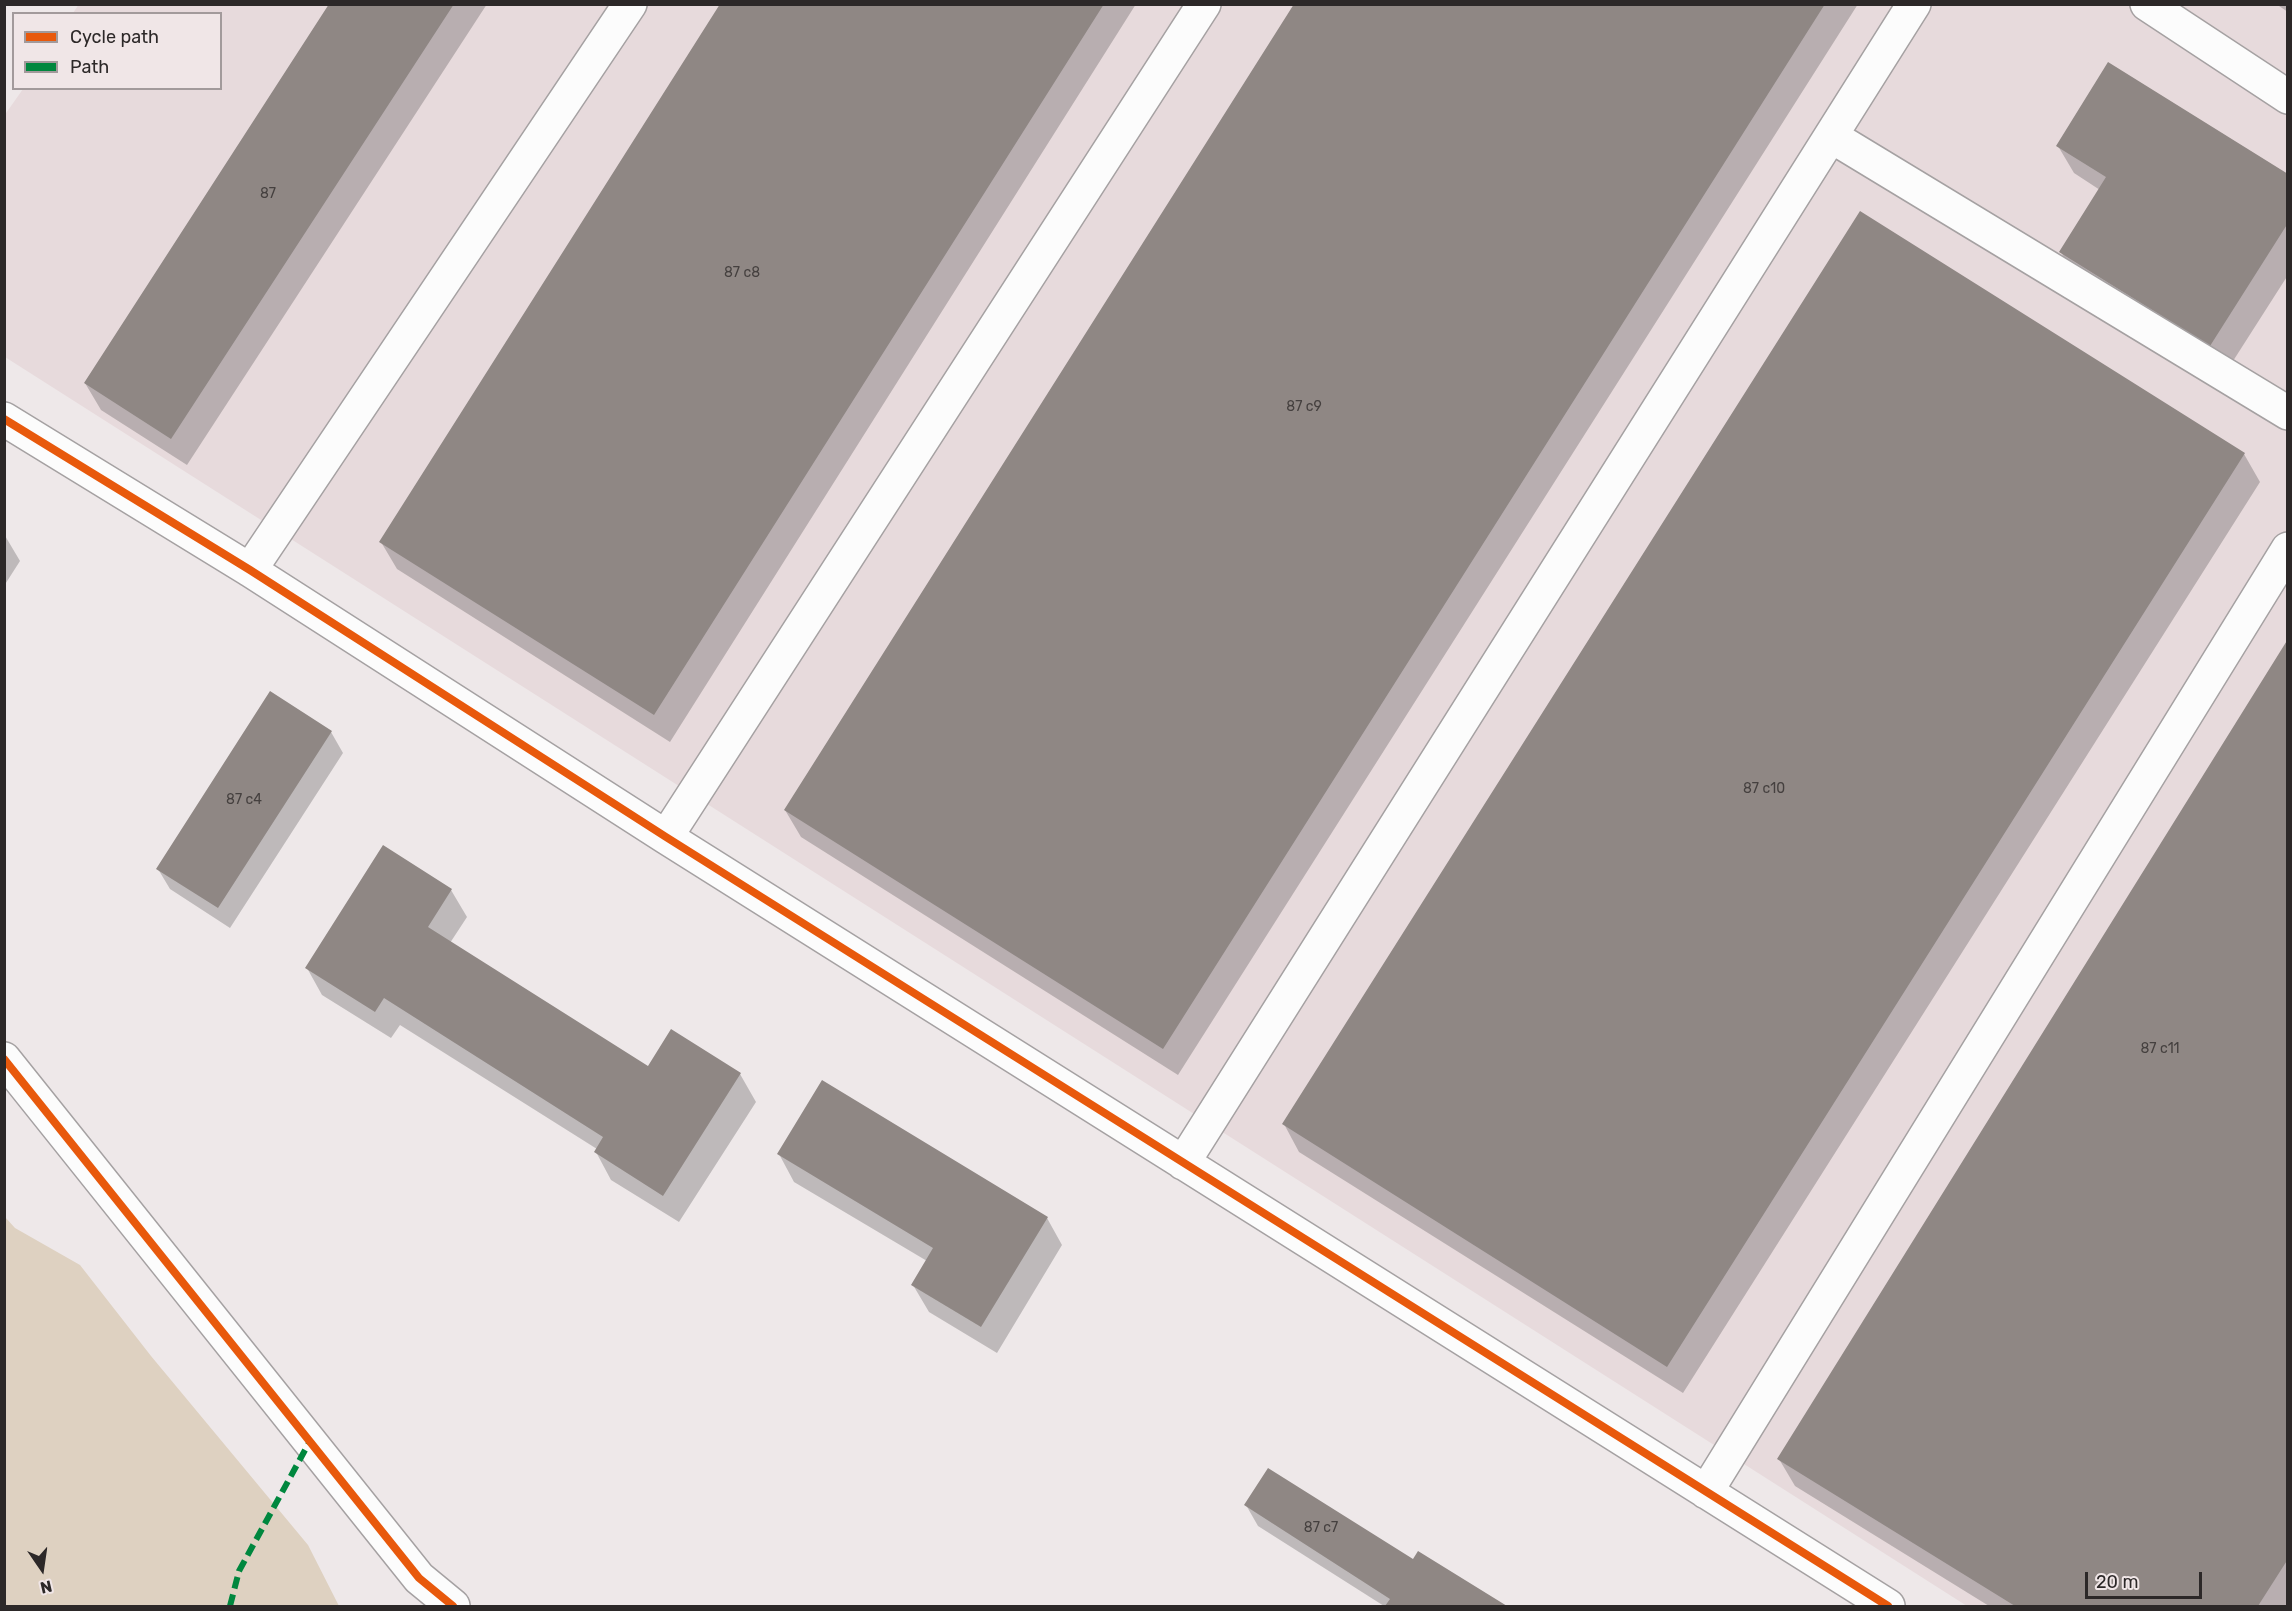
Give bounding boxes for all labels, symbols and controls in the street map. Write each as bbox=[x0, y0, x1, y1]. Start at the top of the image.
legend bbox=[12, 12, 222, 90]
text: Cycle path bbox=[70, 26, 159, 48]
text: Path bbox=[70, 56, 109, 78]
house number: 87 bbox=[260, 186, 276, 202]
house number: 87 с8 bbox=[724, 265, 760, 281]
house number: 87 с9 bbox=[1286, 399, 1322, 415]
house number: 87 с10 bbox=[1743, 781, 1785, 797]
house number: 87 с4 bbox=[226, 792, 262, 808]
house number: 87 с11 bbox=[2140, 1041, 2180, 1057]
house number: 87 с7 bbox=[1304, 1520, 1338, 1536]
north arrow bbox=[12, 1539, 72, 1599]
scale bar bbox=[2088, 1560, 2205, 1598]
text: 20 m bbox=[2096, 1571, 2138, 1593]
text: N bbox=[38, 1576, 54, 1598]

